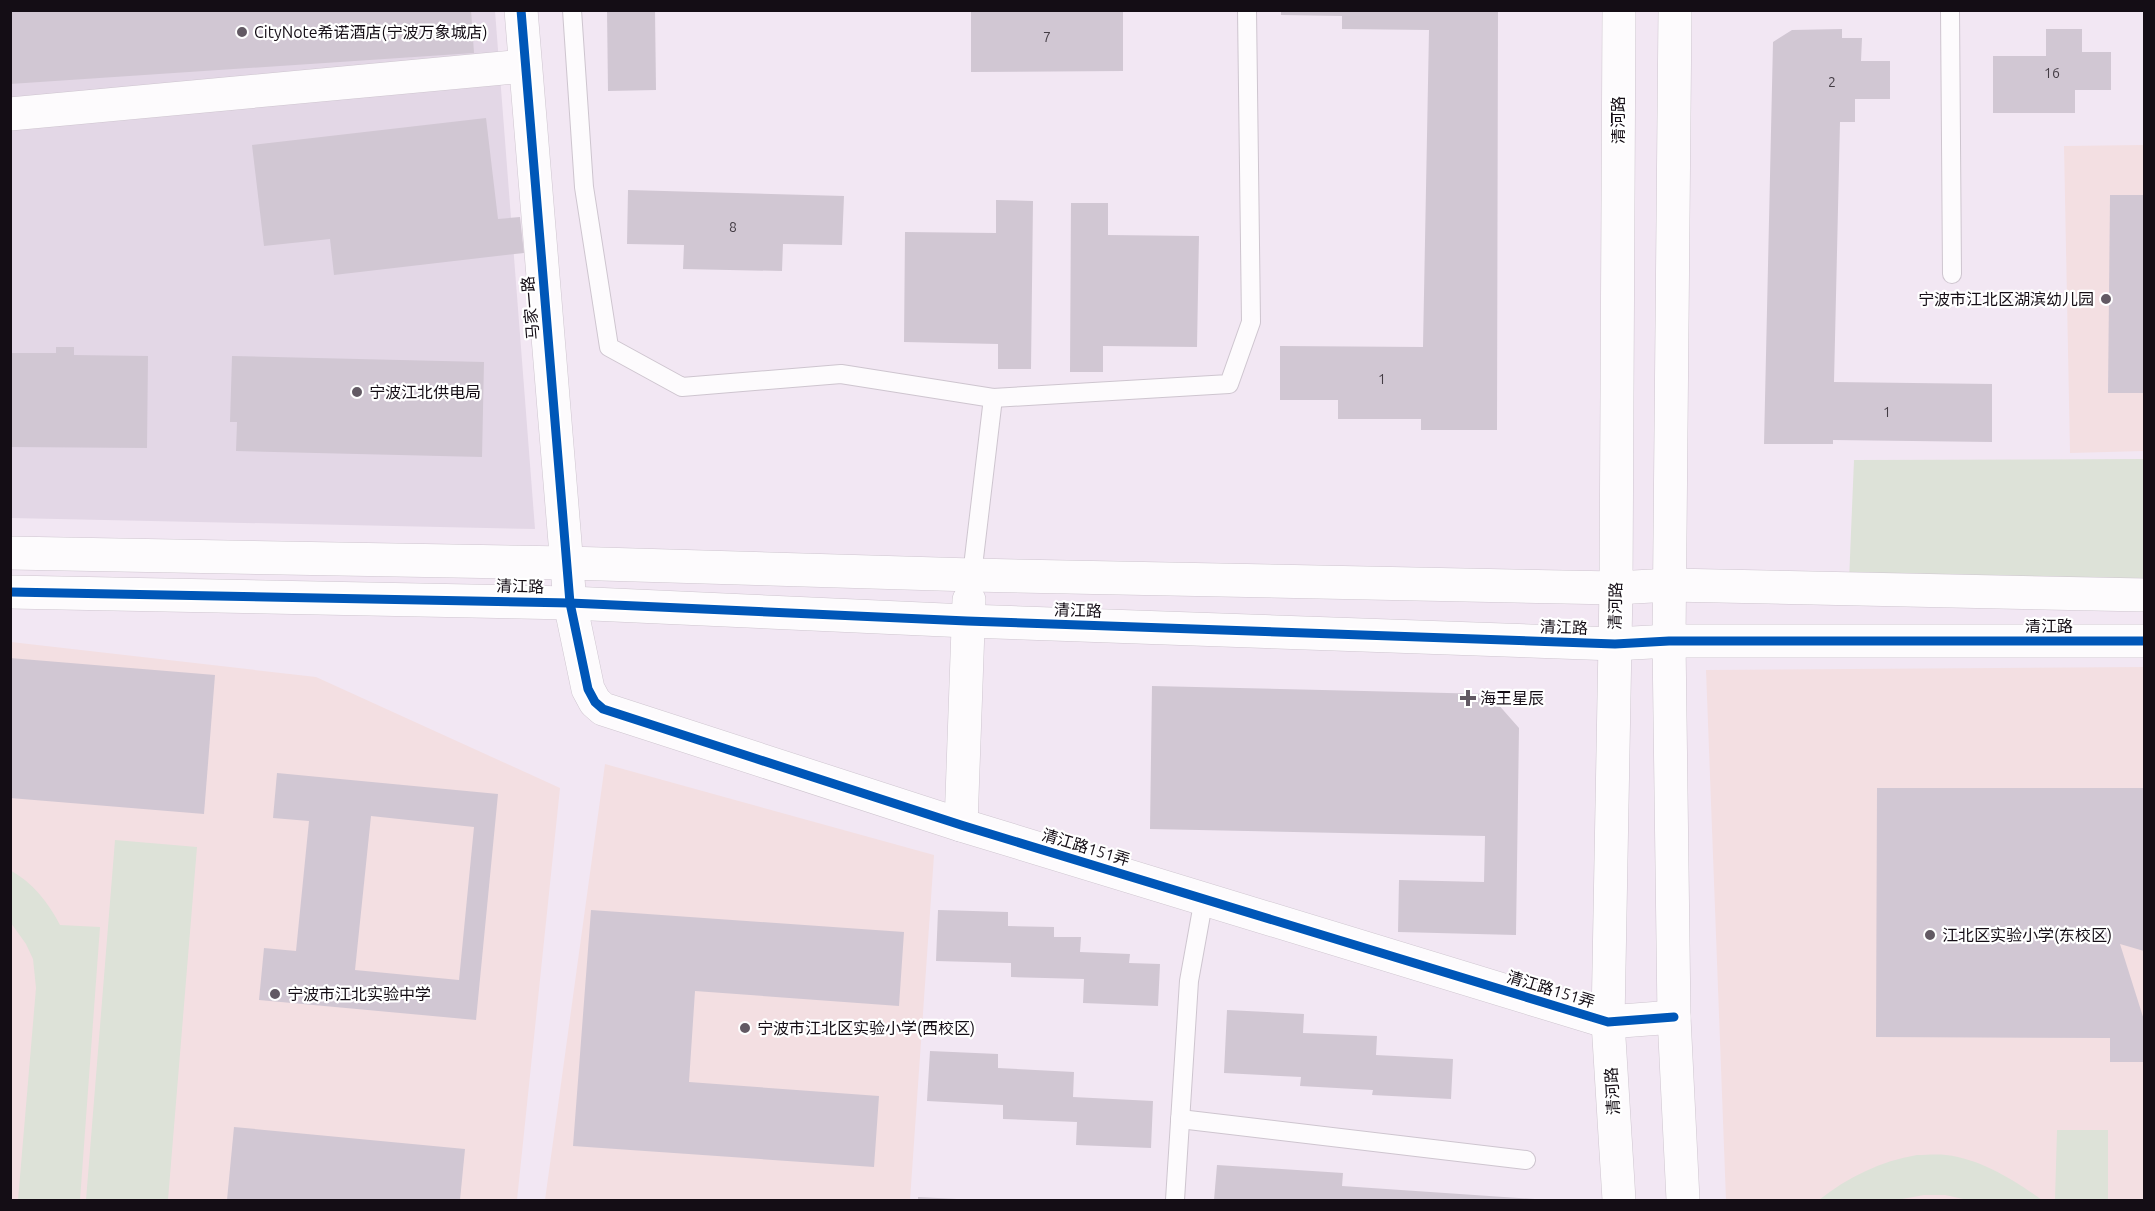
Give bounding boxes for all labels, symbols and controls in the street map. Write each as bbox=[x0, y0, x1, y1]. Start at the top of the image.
place label: CityNote希诺酒店(宁波万象城店) bbox=[254, 23, 488, 42]
marker: CityNote希诺酒店(宁波万象城店) bbox=[235, 25, 249, 39]
house number: 7 bbox=[1043, 29, 1051, 45]
house number: 16 bbox=[2044, 65, 2060, 81]
house number: 2 bbox=[1828, 74, 1836, 90]
street label: 清河路 bbox=[1609, 96, 1627, 144]
house number: 8 bbox=[729, 219, 737, 235]
street label: 马家一路 bbox=[518, 275, 542, 341]
place label: 宁波市江北区湖滨幼儿园 bbox=[1918, 290, 2094, 308]
marker: 宁波市江北区湖滨幼儿园 bbox=[2099, 292, 2113, 306]
house number: 1 bbox=[1378, 371, 1386, 387]
place label: 宁波江北供电局 bbox=[369, 383, 481, 401]
marker: 宁波江北供电局 bbox=[350, 385, 364, 399]
house number: 1 bbox=[1883, 404, 1891, 420]
street label: 清江路 bbox=[496, 577, 544, 595]
street label: 清河路 bbox=[1606, 582, 1624, 630]
street label: 清江路 bbox=[1054, 600, 1102, 620]
street label: 清江路 bbox=[1540, 617, 1588, 637]
street label: 清江路 bbox=[2025, 617, 2073, 635]
place label: 海王星辰 bbox=[1480, 689, 1544, 707]
marker: 海王星辰 bbox=[1461, 691, 1475, 705]
street label: 清江路151弄 bbox=[1040, 825, 1132, 869]
place label: 江北区实验小学(东校区) bbox=[1942, 926, 2112, 945]
marker: 江北区实验小学(东校区) bbox=[1923, 928, 1937, 942]
street label: 清江路151弄 bbox=[1505, 967, 1597, 1011]
place label: 宁波市江北实验中学 bbox=[287, 985, 431, 1003]
marker: 宁波市江北实验中学 bbox=[268, 987, 282, 1001]
place label: 宁波市江北区实验小学(西校区) bbox=[757, 1019, 975, 1038]
marker: 宁波市江北区实验小学(西校区) bbox=[738, 1021, 752, 1035]
street label: 清河路 bbox=[1602, 1067, 1622, 1115]

